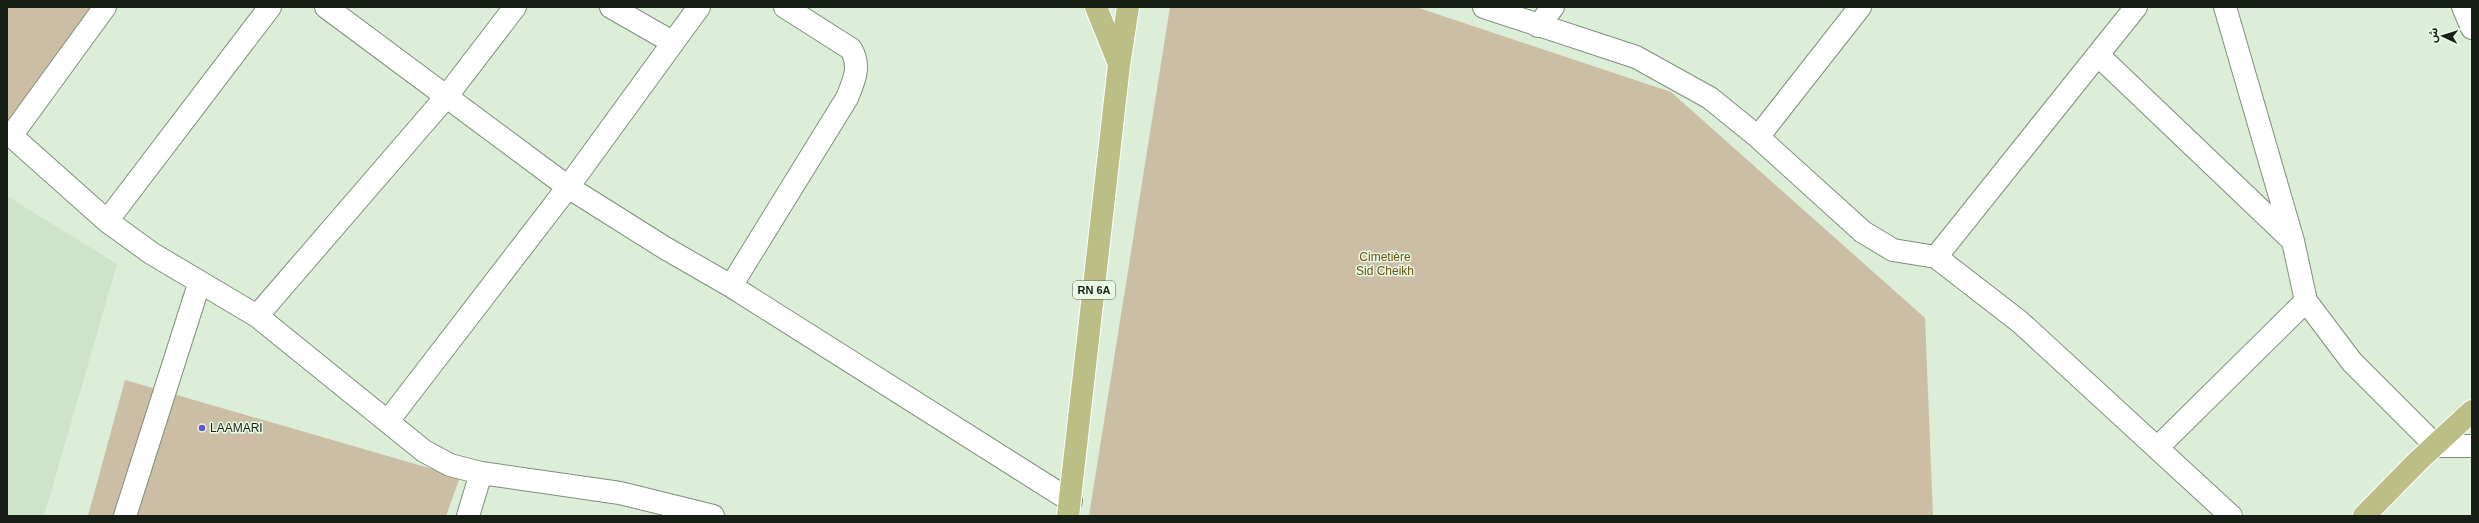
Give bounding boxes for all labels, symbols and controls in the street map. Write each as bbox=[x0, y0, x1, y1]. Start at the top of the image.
north arrow bbox=[2423, 16, 2463, 56]
text: ش bbox=[2427, 27, 2441, 43]
park label: Cimetière Sid Cheikh bbox=[1356, 250, 1414, 278]
road number: RN 6A bbox=[1073, 281, 1115, 299]
place label: LAAMARI bbox=[210, 421, 263, 435]
marker: LAAMARI bbox=[197, 423, 207, 433]

